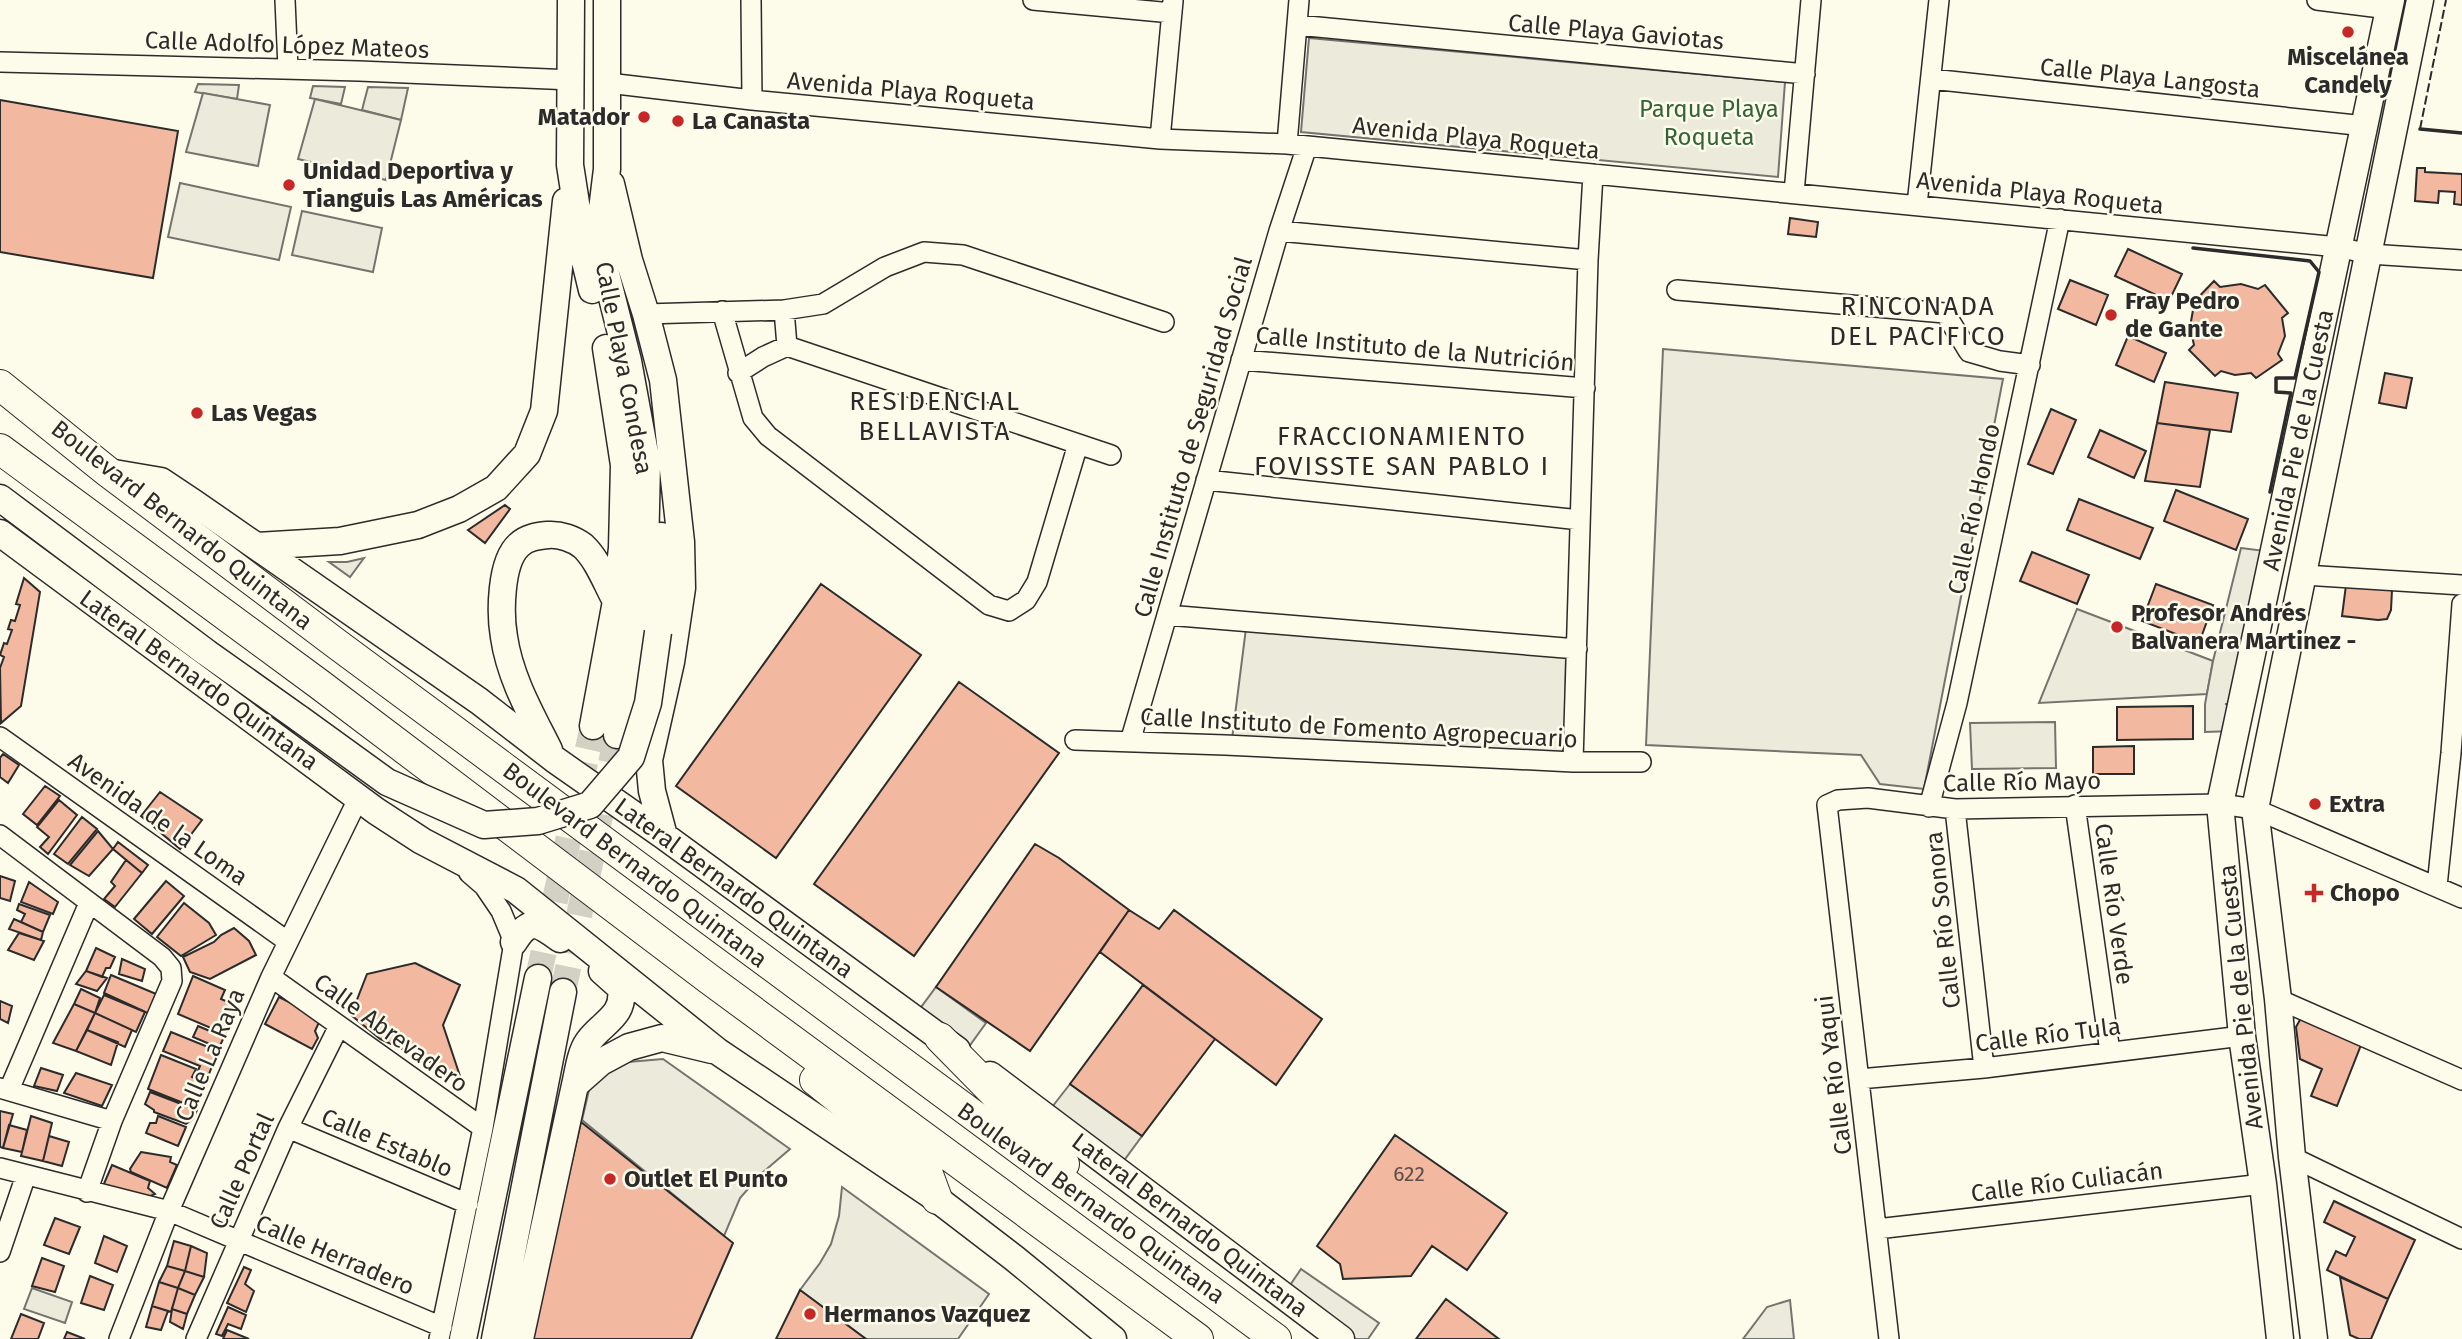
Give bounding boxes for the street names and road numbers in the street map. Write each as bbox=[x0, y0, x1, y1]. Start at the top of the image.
street label: Calle Playa Gaviotas bbox=[1507, 9, 1725, 55]
street label: Calle Adolfo López Mateos bbox=[144, 26, 430, 64]
street label: Calle Playa Langosta bbox=[2039, 53, 2261, 103]
street label: Avenida Playa Roqueta bbox=[786, 66, 1036, 116]
street label: Avenida Playa Roqueta bbox=[1351, 111, 1601, 165]
street label: Avenida Playa Roqueta bbox=[1915, 166, 2165, 220]
street label: Calle Instituto de Seguridad Social bbox=[1128, 253, 1258, 621]
street label: Calle Playa Condesa bbox=[590, 259, 658, 477]
street label: Avenida Pie de la Cuesta bbox=[2257, 307, 2339, 573]
street label: Calle Instituto de la Nutrición bbox=[1254, 321, 1576, 377]
street label: Boulevard Bernardo Quintana bbox=[46, 414, 318, 636]
street label: Calle Río Hondo bbox=[1942, 421, 2006, 597]
street label: Lateral Bernardo Quintana bbox=[74, 584, 324, 776]
street label: Calle Instituto de Fomento Agropecuario bbox=[1140, 703, 1578, 753]
street label: Avenida de la Loma bbox=[63, 747, 253, 891]
street label: Boulevard Bernardo Quintana bbox=[497, 756, 773, 974]
street label: Calle Río Mayo bbox=[1943, 767, 2101, 797]
street label: Lateral Bernardo Quintana bbox=[609, 792, 859, 984]
street label: Calle Río Verde bbox=[2089, 821, 2139, 987]
street label: Calle Río Sonora bbox=[1920, 830, 1966, 1010]
street label: Avenida Pie de la Cuesta bbox=[2213, 863, 2269, 1131]
street label: Calle Abrevadero bbox=[309, 968, 473, 1098]
street label: Calle La Raya bbox=[169, 984, 251, 1126]
street label: Calle Río Yaqui bbox=[1810, 994, 1858, 1156]
street label: Calle Río Tula bbox=[1974, 1012, 2122, 1058]
street label: Boulevard Bernardo Quintana bbox=[952, 1097, 1230, 1309]
street label: Calle Establo bbox=[317, 1103, 457, 1183]
street label: Calle Portal bbox=[204, 1109, 280, 1233]
street label: Lateral Bernardo Quintana bbox=[1067, 1127, 1313, 1323]
street label: Calle Río Culiacán bbox=[1969, 1156, 2165, 1208]
street label: Calle Herradero bbox=[251, 1209, 419, 1301]

